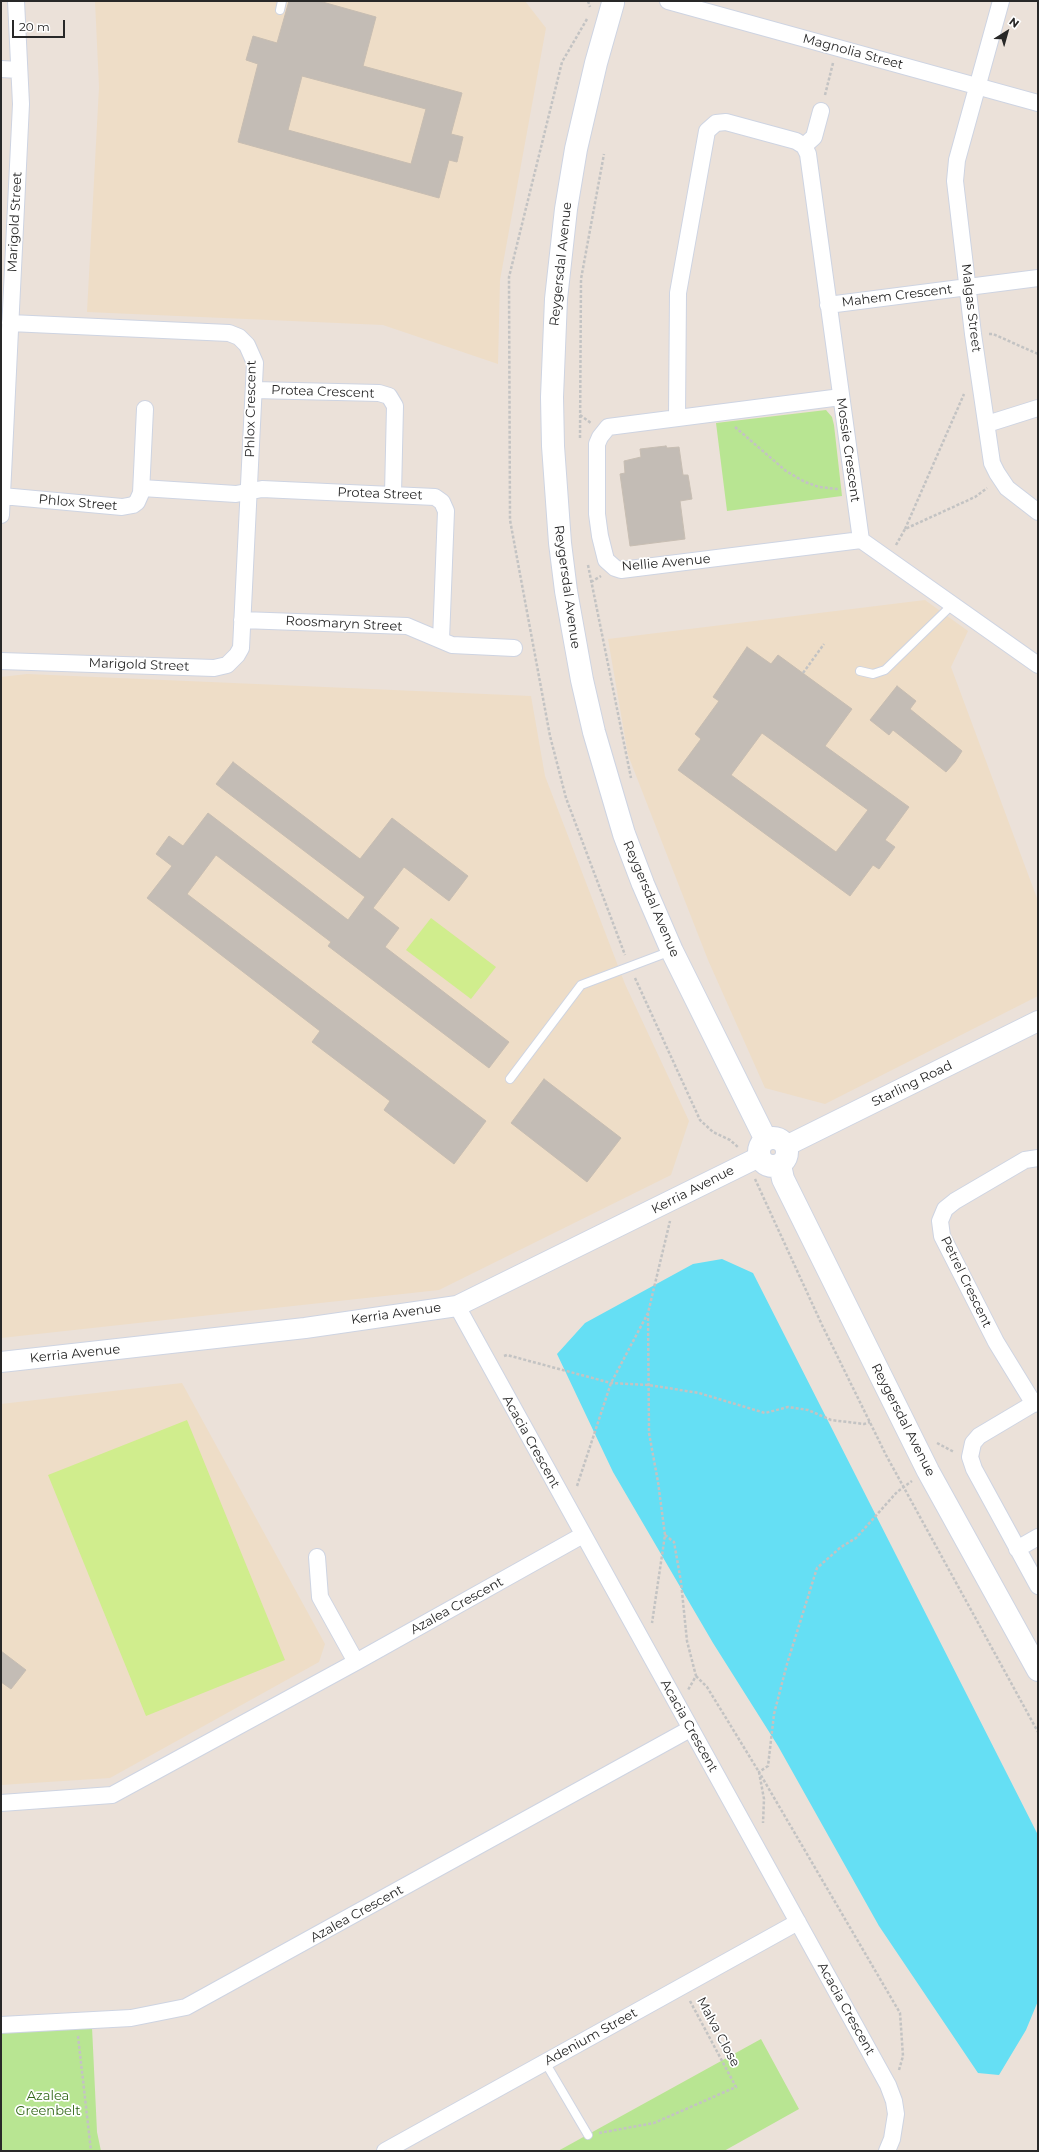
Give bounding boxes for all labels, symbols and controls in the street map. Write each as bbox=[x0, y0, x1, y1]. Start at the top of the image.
scale bar bbox=[14, 12, 67, 38]
north arrow bbox=[987, 12, 1027, 52]
text: N bbox=[1006, 14, 1022, 31]
text: 20 m bbox=[19, 19, 50, 34]
street label: Magnolia Street bbox=[801, 31, 905, 73]
street label: Marigold Street bbox=[5, 171, 25, 273]
street label: Reygersdal Avenue bbox=[547, 201, 575, 327]
street label: Malgas Street bbox=[958, 263, 984, 353]
street label: Mahem Crescent bbox=[841, 281, 953, 311]
street label: Phlox Crescent bbox=[242, 360, 260, 458]
street label: Protea Crescent bbox=[271, 382, 375, 402]
street label: Mossie Crescent bbox=[833, 397, 863, 503]
street label: Protea Street bbox=[337, 485, 423, 503]
street label: Phlox Street bbox=[38, 492, 118, 514]
street label: Reygersdal Avenue bbox=[551, 524, 583, 650]
street label: Nellie Avenue bbox=[621, 551, 711, 575]
street label: Roosmaryn Street bbox=[285, 613, 403, 635]
street label: Marigold Street bbox=[88, 655, 190, 675]
street label: Reygersdal Avenue bbox=[619, 839, 683, 959]
street label: Starling Road bbox=[869, 1058, 955, 1110]
street label: Kerria Avenue bbox=[649, 1162, 737, 1218]
street label: Petrel Crescent bbox=[937, 1234, 995, 1330]
street label: Kerria Avenue bbox=[350, 1300, 442, 1328]
street label: Kerria Avenue bbox=[29, 1342, 121, 1366]
street label: Reygersdal Avenue bbox=[868, 1361, 938, 1479]
street label: Acacia Crescent bbox=[499, 1393, 563, 1491]
street label: Azalea Crescent bbox=[408, 1574, 506, 1638]
street label: Acacia Crescent bbox=[657, 1677, 721, 1775]
street label: Azalea Crescent bbox=[308, 1882, 406, 1946]
street label: Acacia Crescent bbox=[814, 1960, 878, 2058]
street label: Malva Close bbox=[693, 1995, 743, 2069]
street label: Adenium Street bbox=[542, 2005, 640, 2069]
park label: Azalea Greenbelt bbox=[16, 2088, 80, 2119]

